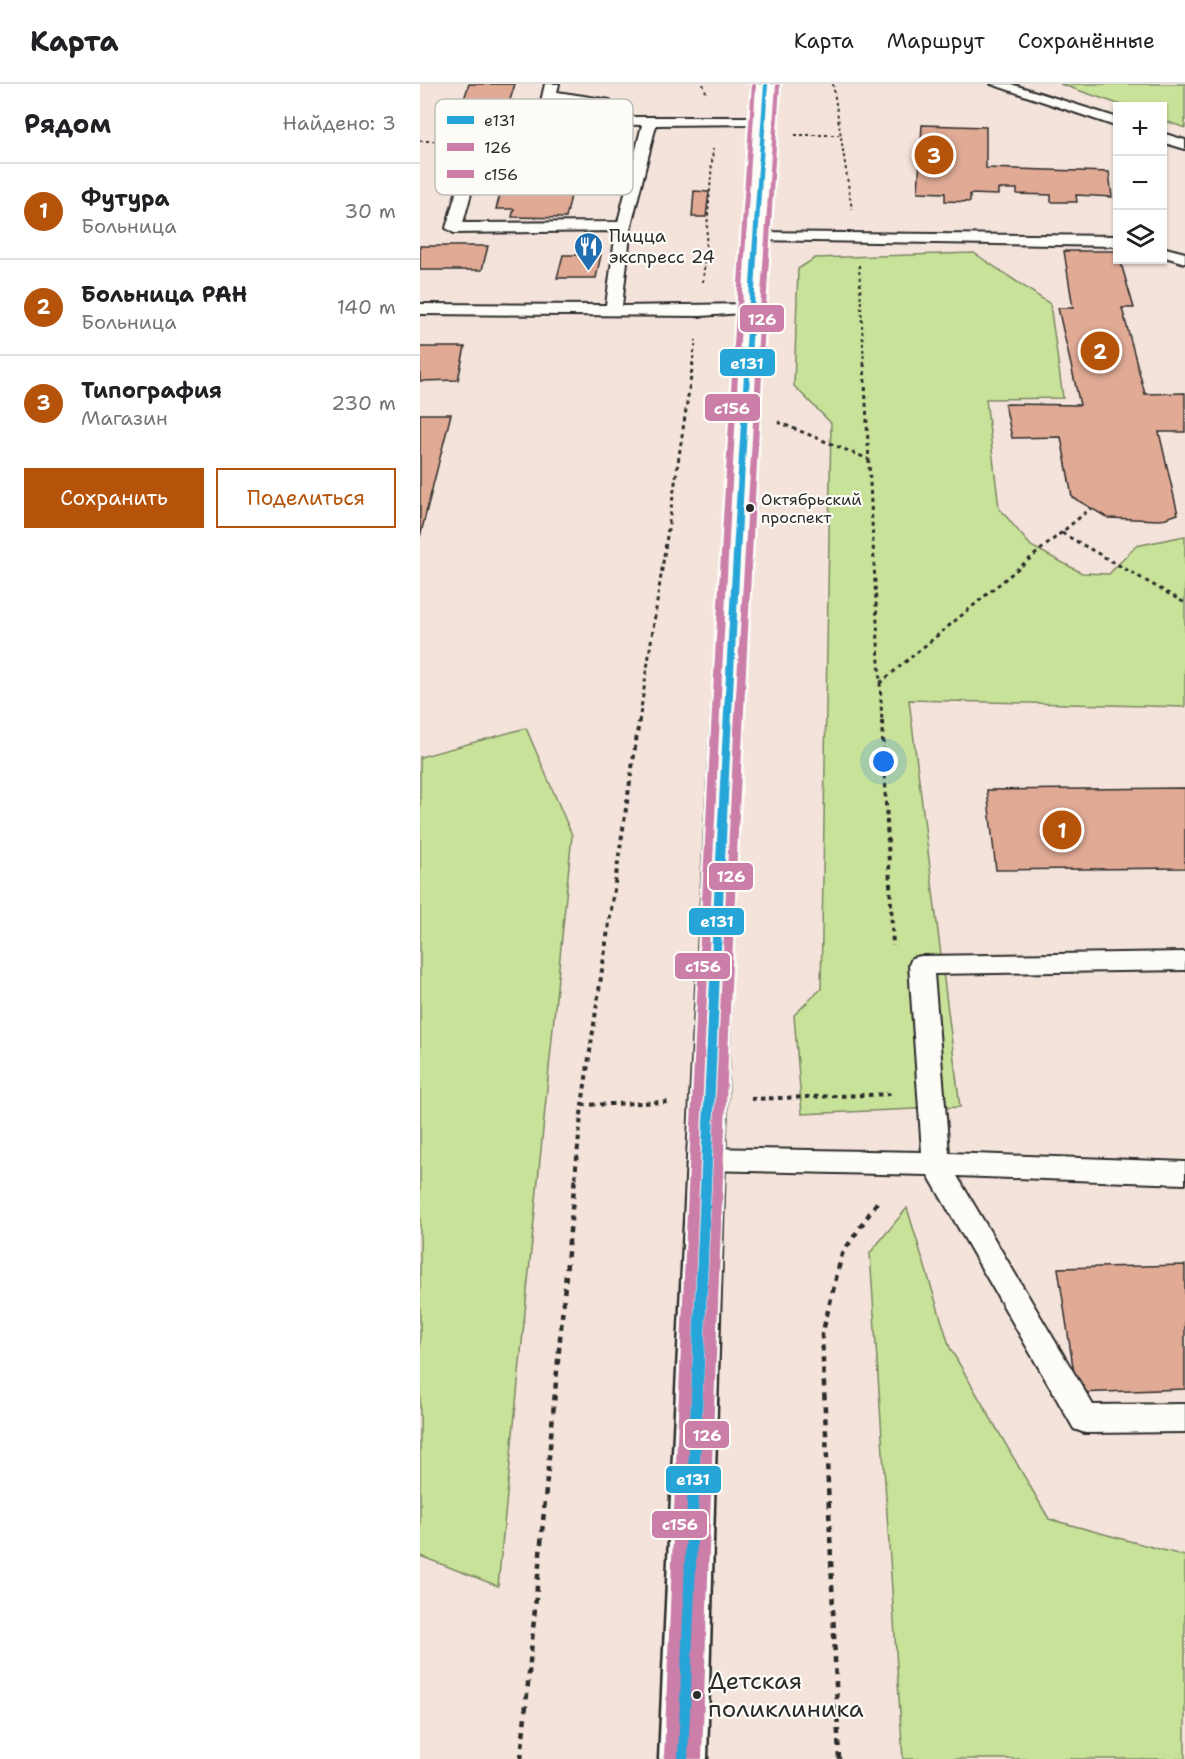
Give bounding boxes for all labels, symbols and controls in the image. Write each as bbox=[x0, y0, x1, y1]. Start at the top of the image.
text: Карта bbox=[30, 22, 119, 60]
text: Карта bbox=[794, 27, 854, 55]
text: Маршрут bbox=[887, 27, 985, 55]
text: Сохранённые bbox=[1018, 27, 1155, 55]
legend bbox=[435, 99, 633, 195]
map controls bbox=[1113, 102, 1167, 264]
button: + bbox=[1113, 102, 1167, 156]
text: Рядом bbox=[24, 106, 111, 141]
text: Найдено: 3 bbox=[283, 110, 396, 136]
text: е131 bbox=[484, 110, 515, 131]
pin: 3 bbox=[914, 132, 954, 178]
text: 126 bbox=[484, 137, 512, 158]
button: − bbox=[1113, 156, 1167, 210]
text: с156 bbox=[484, 164, 518, 185]
text: Футура bbox=[81, 184, 170, 213]
text: 1 bbox=[39, 198, 48, 224]
text: 30 m bbox=[344, 198, 396, 224]
button: layers bbox=[1113, 210, 1167, 264]
text: Больница bbox=[81, 213, 177, 239]
place label: Пицца экспресс 24 bbox=[609, 224, 715, 269]
restaurant icon: Пицца экспресс 24 bbox=[572, 230, 604, 272]
text: Больница РАН bbox=[81, 280, 247, 309]
text: 2 bbox=[37, 294, 51, 320]
text: 140 m bbox=[337, 294, 396, 320]
line badge: 126 bbox=[739, 304, 785, 333]
text: Больница bbox=[81, 309, 177, 335]
text: 126 bbox=[748, 309, 776, 330]
pin: 2 bbox=[1080, 328, 1120, 374]
line badge: е131 bbox=[719, 348, 776, 377]
text: е131 bbox=[730, 353, 764, 374]
text: Типография bbox=[81, 376, 222, 405]
text: 3 bbox=[37, 390, 51, 416]
text: 230 m bbox=[331, 390, 396, 416]
line badge: с156 bbox=[704, 393, 761, 422]
text: с156 bbox=[714, 398, 750, 419]
text: Магазин bbox=[81, 405, 168, 431]
button: Сохранить bbox=[24, 468, 204, 528]
button: Поделиться bbox=[216, 468, 396, 528]
place label: Октябрьский проспект bbox=[761, 489, 862, 528]
marker: Октябрьский проспект bbox=[744, 502, 756, 514]
your location bbox=[869, 747, 898, 776]
pin: 1 bbox=[1042, 808, 1082, 852]
line badge: 126 bbox=[708, 862, 754, 891]
text: 126 bbox=[717, 866, 745, 887]
line badge: е131 bbox=[688, 907, 745, 936]
text: е131 bbox=[700, 911, 734, 932]
line badge: с156 bbox=[674, 952, 731, 980]
text: с156 bbox=[685, 956, 721, 977]
line badge: 126 bbox=[684, 1420, 730, 1449]
text: 126 bbox=[693, 1425, 721, 1446]
line badge: е131 bbox=[665, 1465, 722, 1494]
text: е131 bbox=[676, 1469, 710, 1490]
line badge: с156 bbox=[651, 1510, 708, 1539]
text: с156 bbox=[662, 1514, 698, 1535]
place label: Детская поликлиника bbox=[708, 1665, 864, 1725]
marker: Детская поликлиника bbox=[691, 1689, 703, 1701]

